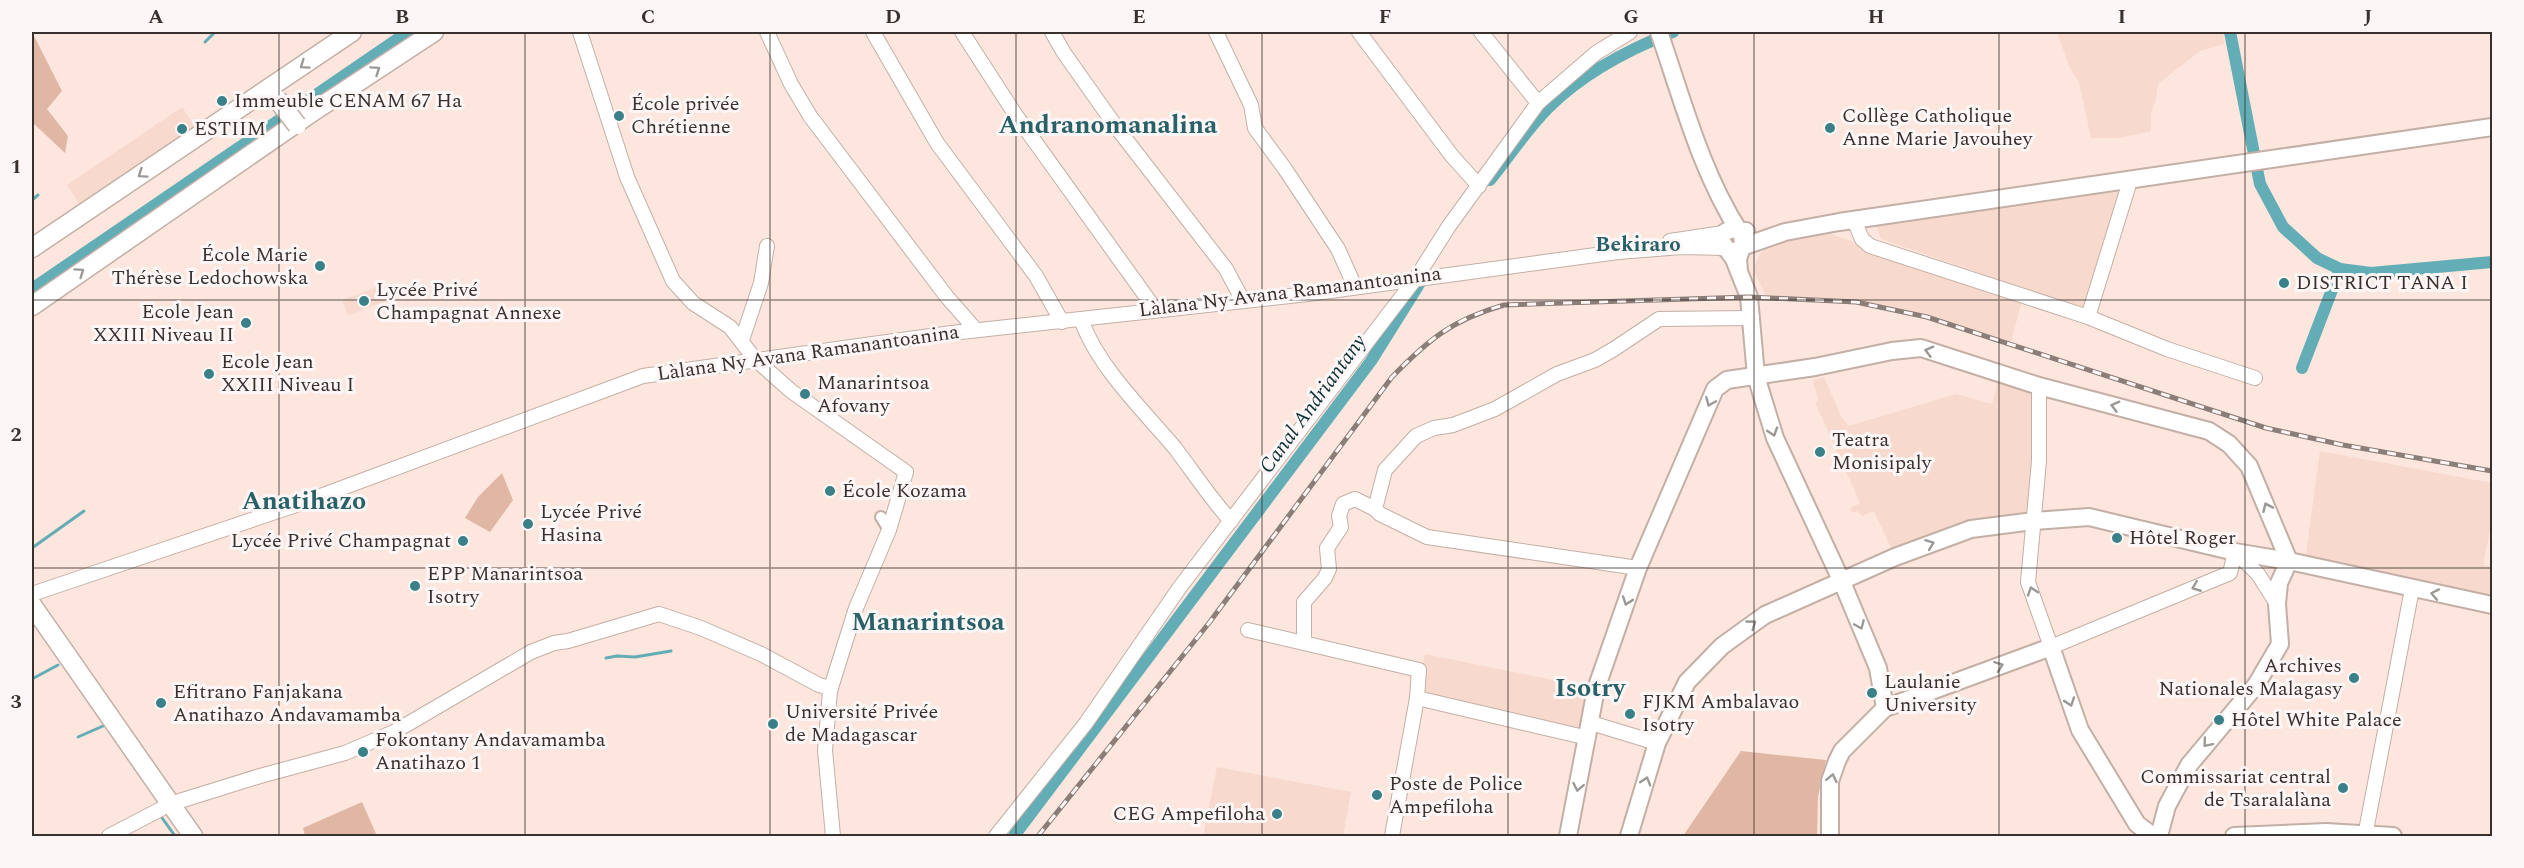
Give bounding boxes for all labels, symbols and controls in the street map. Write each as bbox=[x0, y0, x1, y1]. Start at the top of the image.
text: A bbox=[148, 2, 164, 32]
text: B bbox=[395, 2, 409, 32]
text: C bbox=[641, 2, 655, 32]
text: D bbox=[885, 2, 901, 32]
text: E bbox=[1132, 2, 1146, 32]
text: F bbox=[1379, 2, 1391, 32]
text: G bbox=[1623, 2, 1639, 32]
text: H bbox=[1868, 2, 1884, 32]
text: I bbox=[2118, 2, 2126, 32]
text: J bbox=[2364, 2, 2372, 32]
one-way arrow bbox=[299, 58, 310, 69]
one-way arrow bbox=[369, 66, 380, 77]
place label: Immeuble CENAM 67 Ha bbox=[234, 86, 462, 116]
place label: École privée Chrétienne bbox=[631, 89, 739, 142]
marker: Immeuble CENAM 67 Ha bbox=[215, 94, 229, 108]
place label: Collège Catholique Anne Marie Javouhey bbox=[1842, 101, 2034, 154]
district label: Andranomanalina bbox=[999, 105, 1218, 145]
marker: École privée Chrétienne bbox=[612, 109, 626, 123]
place label: ESTIIM bbox=[194, 114, 266, 144]
marker: Collège Catholique Anne Marie Javouhey bbox=[1823, 121, 1837, 135]
marker: ESTIIM bbox=[175, 122, 189, 136]
text: 1 bbox=[10, 152, 22, 182]
one-way arrow bbox=[138, 166, 148, 178]
district label: Bekiraro bbox=[1595, 229, 1681, 261]
place label: École Marie Thérèse Ledochowska bbox=[112, 240, 308, 293]
marker: École Marie Thérèse Ledochowska bbox=[313, 259, 327, 273]
street label: Làlana Ny Avana Ramanantoanina bbox=[1137, 259, 1443, 325]
place label: DISTRICT TANA I bbox=[2296, 268, 2468, 298]
one-way arrow bbox=[73, 269, 84, 280]
place label: Lycée Privé Champagnat Annexe bbox=[376, 275, 561, 328]
marker: DISTRICT TANA I bbox=[2277, 276, 2291, 290]
marker: Lycée Privé Champagnat Annexe bbox=[357, 294, 371, 308]
place label: Ecole Jean XXIII Niveau II bbox=[93, 297, 234, 350]
marker: Ecole Jean XXIII Niveau II bbox=[239, 316, 253, 330]
street label: Làlana Ny Avana Ramanantoanina bbox=[655, 317, 961, 389]
water label: Canal Andriantany bbox=[1251, 327, 1375, 480]
one-way arrow bbox=[1924, 346, 1935, 358]
place label: Ecole Jean XXIII Niveau I bbox=[221, 347, 354, 400]
marker: Ecole Jean XXIII Niveau I bbox=[202, 367, 216, 381]
place label: Manarintsoa Afovany bbox=[817, 368, 930, 421]
marker: Manarintsoa Afovany bbox=[798, 387, 812, 401]
one-way arrow bbox=[1705, 395, 1717, 406]
one-way arrow bbox=[2111, 401, 2121, 414]
text: 2 bbox=[10, 420, 22, 450]
place label: Teatra Monisipaly bbox=[1832, 425, 1933, 478]
one-way arrow bbox=[1766, 426, 1779, 437]
marker: Teatra Monisipaly bbox=[1813, 445, 1827, 459]
place label: École Kozama bbox=[842, 476, 967, 506]
district label: Anatihazo bbox=[242, 481, 366, 521]
marker: École Kozama bbox=[823, 484, 837, 498]
place label: Lycée Privé Hasina bbox=[540, 497, 642, 550]
one-way arrow bbox=[2262, 502, 2274, 513]
marker: Lycée Privé Hasina bbox=[521, 517, 535, 531]
place label: Hôtel Roger bbox=[2129, 523, 2236, 553]
place label: Lycée Privé Champagnat bbox=[231, 526, 451, 556]
marker: Hôtel Roger bbox=[2110, 531, 2124, 545]
marker: Lycée Privé Champagnat bbox=[456, 534, 470, 548]
one-way arrow bbox=[1924, 538, 1934, 551]
place label: EPP Manarintsoa Isotry bbox=[427, 559, 583, 612]
marker: EPP Manarintsoa Isotry bbox=[408, 579, 422, 593]
one-way arrow bbox=[2191, 580, 2202, 592]
one-way arrow bbox=[2026, 586, 2039, 597]
one-way arrow bbox=[2430, 588, 2440, 601]
one-way arrow bbox=[1622, 595, 1635, 606]
district label: Manarintsoa bbox=[851, 602, 1005, 642]
one-way arrow bbox=[1853, 619, 1865, 630]
one-way arrow bbox=[1746, 620, 1757, 631]
place label: Archives Nationales Malagasy bbox=[2159, 651, 2343, 704]
one-way arrow bbox=[1993, 660, 2004, 673]
place label: Laulanie University bbox=[1884, 667, 1978, 720]
district label: Isotry bbox=[1555, 668, 1627, 708]
marker: Archives Nationales Malagasy bbox=[2347, 671, 2361, 685]
place label: Efitrano Fanjakana Anatihazo Andavamamba bbox=[173, 677, 401, 730]
marker: Laulanie University bbox=[1865, 686, 1879, 700]
text: 3 bbox=[10, 687, 22, 717]
place label: FJKM Ambalavao Isotry bbox=[1642, 687, 1799, 740]
marker: Efitrano Fanjakana Anatihazo Andavamamba bbox=[154, 696, 168, 710]
one-way arrow bbox=[2063, 696, 2076, 707]
place label: Université Privée de Madagascar bbox=[785, 697, 938, 750]
place label: Hôtel White Palace bbox=[2231, 705, 2402, 735]
marker: FJKM Ambalavao Isotry bbox=[1623, 707, 1637, 721]
marker: Hôtel White Palace bbox=[2212, 713, 2226, 727]
marker: Université Privée de Madagascar bbox=[766, 717, 780, 731]
place label: Fokontany Andavamamba Anatihazo 1 bbox=[375, 725, 606, 778]
one-way arrow bbox=[2204, 736, 2215, 747]
marker: Fokontany Andavamamba Anatihazo 1 bbox=[356, 745, 370, 759]
place label: Commissariat central de Tsaralalàna bbox=[2140, 762, 2331, 815]
place label: Poste de Police Ampefiloha bbox=[1389, 769, 1523, 822]
one-way arrow bbox=[1825, 774, 1838, 784]
one-way arrow bbox=[1639, 776, 1651, 786]
marker: Commissariat central de Tsaralalàna bbox=[2336, 781, 2350, 795]
one-way arrow bbox=[1573, 782, 1586, 792]
marker: Poste de Police Ampefiloha bbox=[1370, 788, 1384, 802]
place label: CEG Ampefiloha bbox=[1113, 799, 1265, 829]
marker: CEG Ampefiloha bbox=[1270, 807, 1284, 821]

